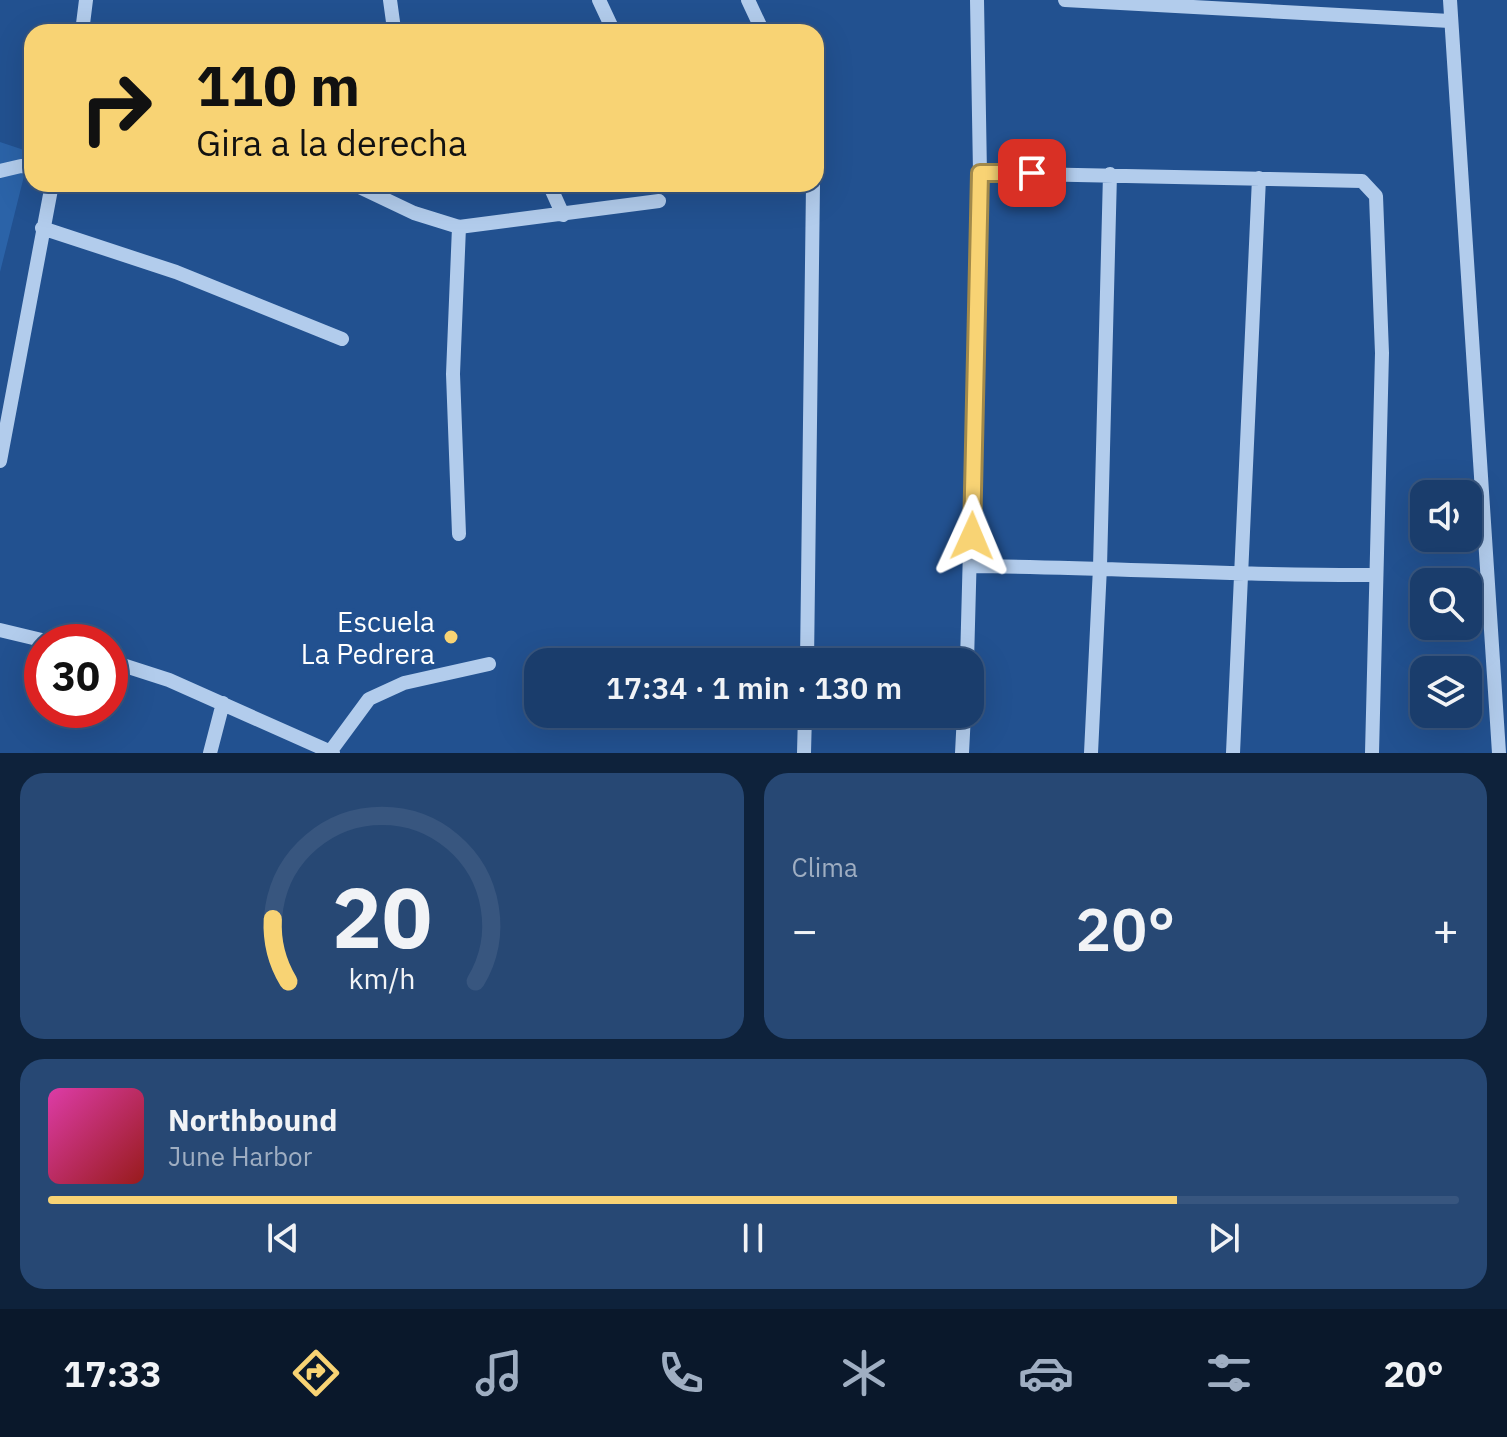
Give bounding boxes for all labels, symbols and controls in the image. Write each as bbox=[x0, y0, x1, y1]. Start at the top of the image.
text: 110 m bbox=[196, 49, 360, 121]
icon: right bbox=[64, 56, 168, 160]
text: Gira a la derecha bbox=[196, 119, 467, 166]
pin bbox=[998, 139, 1066, 207]
icon: arrive bbox=[1010, 151, 1054, 195]
map controls bbox=[1410, 480, 1482, 728]
button: sound bbox=[1410, 480, 1482, 552]
position arrow bbox=[930, 494, 1014, 578]
button: search bbox=[1410, 568, 1482, 640]
place label: Escuela La Pedrera bbox=[301, 603, 435, 672]
speed limit sign: 30 bbox=[24, 624, 128, 728]
marker: Escuela La Pedrera bbox=[442, 628, 460, 646]
button: layers bbox=[1410, 656, 1482, 728]
text: 17:34 · 1 min · 130 m bbox=[606, 668, 902, 707]
text: Clima bbox=[792, 850, 858, 884]
text: 20 bbox=[332, 863, 432, 971]
text: 20° bbox=[1075, 889, 1175, 968]
text: − bbox=[792, 901, 818, 958]
text: + bbox=[1433, 901, 1459, 958]
text: km/h bbox=[348, 960, 415, 997]
text: Northbound bbox=[168, 1100, 337, 1139]
text: June Harbor bbox=[168, 1139, 312, 1173]
icon: previous bbox=[261, 1216, 305, 1260]
icon: pause bbox=[731, 1216, 775, 1260]
icon: next bbox=[1202, 1216, 1246, 1260]
icon: directions bbox=[288, 1345, 344, 1401]
icon: music bbox=[471, 1345, 527, 1401]
icon: phone bbox=[653, 1345, 709, 1401]
icon: climate bbox=[836, 1345, 892, 1401]
icon: car bbox=[1018, 1345, 1074, 1401]
icon: filters bbox=[1201, 1345, 1257, 1401]
text: 17:33 bbox=[63, 1350, 162, 1397]
text: 20° bbox=[1384, 1350, 1444, 1397]

